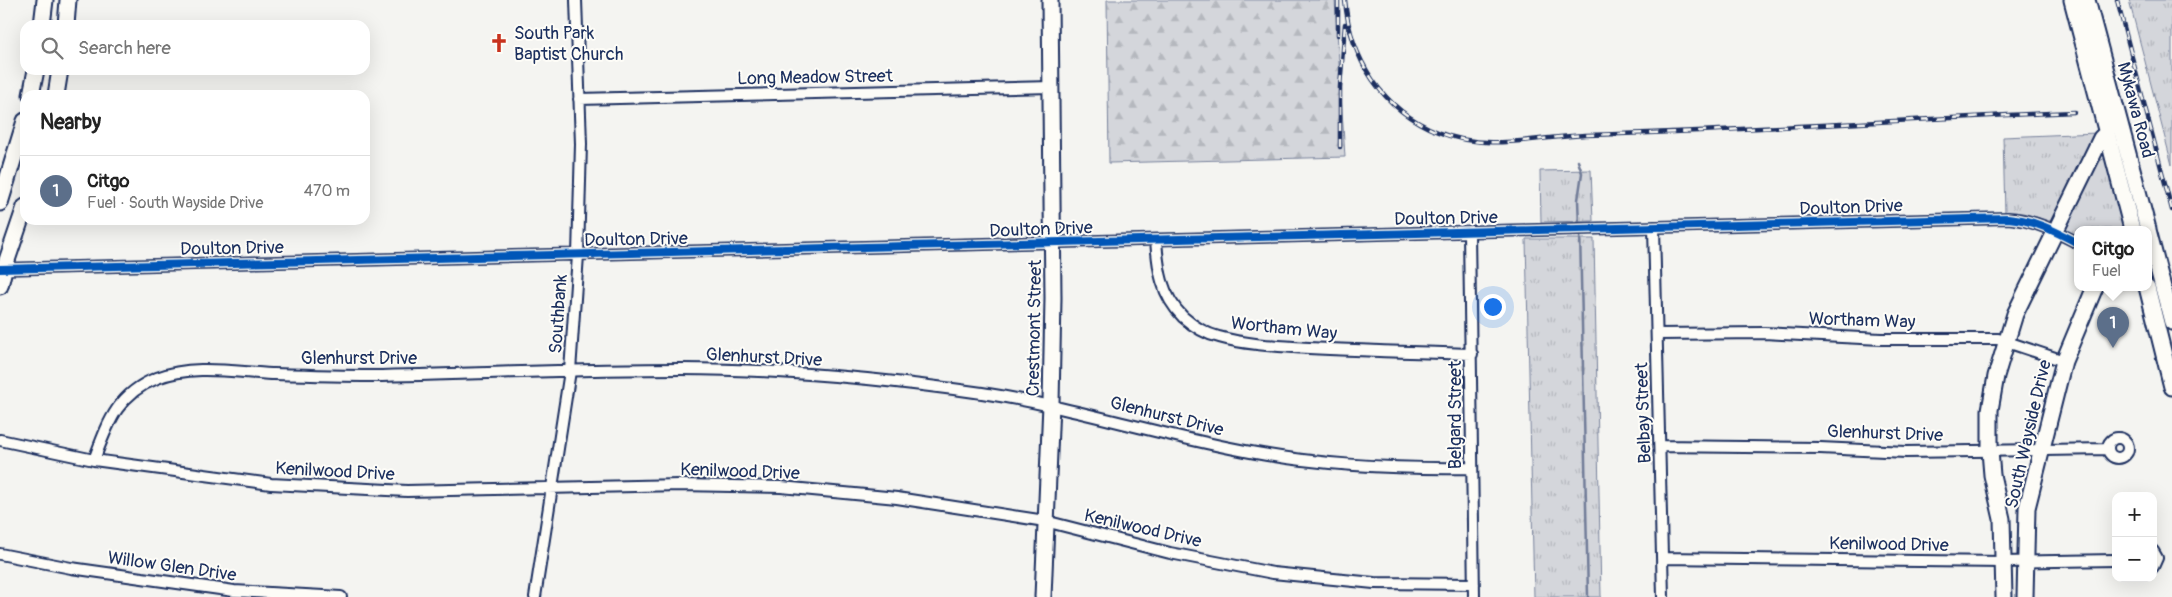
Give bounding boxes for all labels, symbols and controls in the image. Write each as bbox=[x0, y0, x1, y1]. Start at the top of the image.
search box bbox=[20, 20, 370, 75]
place label: South Park Baptist Church bbox=[514, 22, 623, 66]
church icon: South Park Baptist Church bbox=[488, 32, 510, 54]
icon: search bbox=[38, 34, 66, 62]
text: Search here bbox=[78, 36, 171, 60]
street label: Mykawa Road bbox=[2112, 60, 2159, 161]
street label: Long Meadow Street bbox=[737, 65, 894, 90]
text: Nearby bbox=[40, 109, 101, 136]
text: Citgo bbox=[87, 169, 130, 193]
text: 1 bbox=[53, 181, 59, 201]
text: 470 m bbox=[304, 181, 350, 201]
text: Fuel · South Wayside Drive bbox=[87, 193, 263, 213]
street label: Doulton Drive bbox=[1799, 194, 1903, 221]
street label: Doulton Drive bbox=[1394, 206, 1498, 231]
street label: Doulton Drive bbox=[989, 216, 1093, 243]
popup bbox=[2074, 226, 2152, 291]
street label: Doulton Drive bbox=[584, 227, 688, 252]
street label: Doulton Drive bbox=[180, 236, 284, 261]
text: Citgo bbox=[2092, 237, 2134, 261]
street label: Crestmont Street bbox=[1022, 259, 1047, 397]
text: Fuel bbox=[2092, 261, 2121, 281]
street label: Southbank bbox=[544, 273, 573, 354]
your location bbox=[1480, 294, 1506, 320]
street label: Wortham Way bbox=[1808, 307, 1916, 334]
pin: 1 bbox=[2097, 307, 2129, 348]
street label: Wortham Way bbox=[1230, 311, 1339, 346]
street label: Glenhurst Drive bbox=[705, 343, 823, 372]
street label: Glenhurst Drive bbox=[301, 347, 417, 370]
street label: South Wayside Drive bbox=[2000, 357, 2057, 511]
street label: Belgard Street bbox=[1444, 360, 1467, 469]
street label: Belbay Street bbox=[1630, 361, 1657, 464]
street label: Glenhurst Drive bbox=[1108, 391, 1226, 442]
street label: Glenhurst Drive bbox=[1826, 420, 1944, 447]
street label: Kenilwood Drive bbox=[275, 457, 395, 486]
street label: Kenilwood Drive bbox=[680, 458, 800, 485]
map controls bbox=[2112, 492, 2157, 582]
button: + bbox=[2112, 492, 2157, 537]
street label: Kenilwood Drive bbox=[1082, 504, 1204, 553]
street label: Kenilwood Drive bbox=[1829, 532, 1949, 557]
button: − bbox=[2112, 537, 2157, 582]
street label: Willow Glen Drive bbox=[106, 546, 238, 587]

